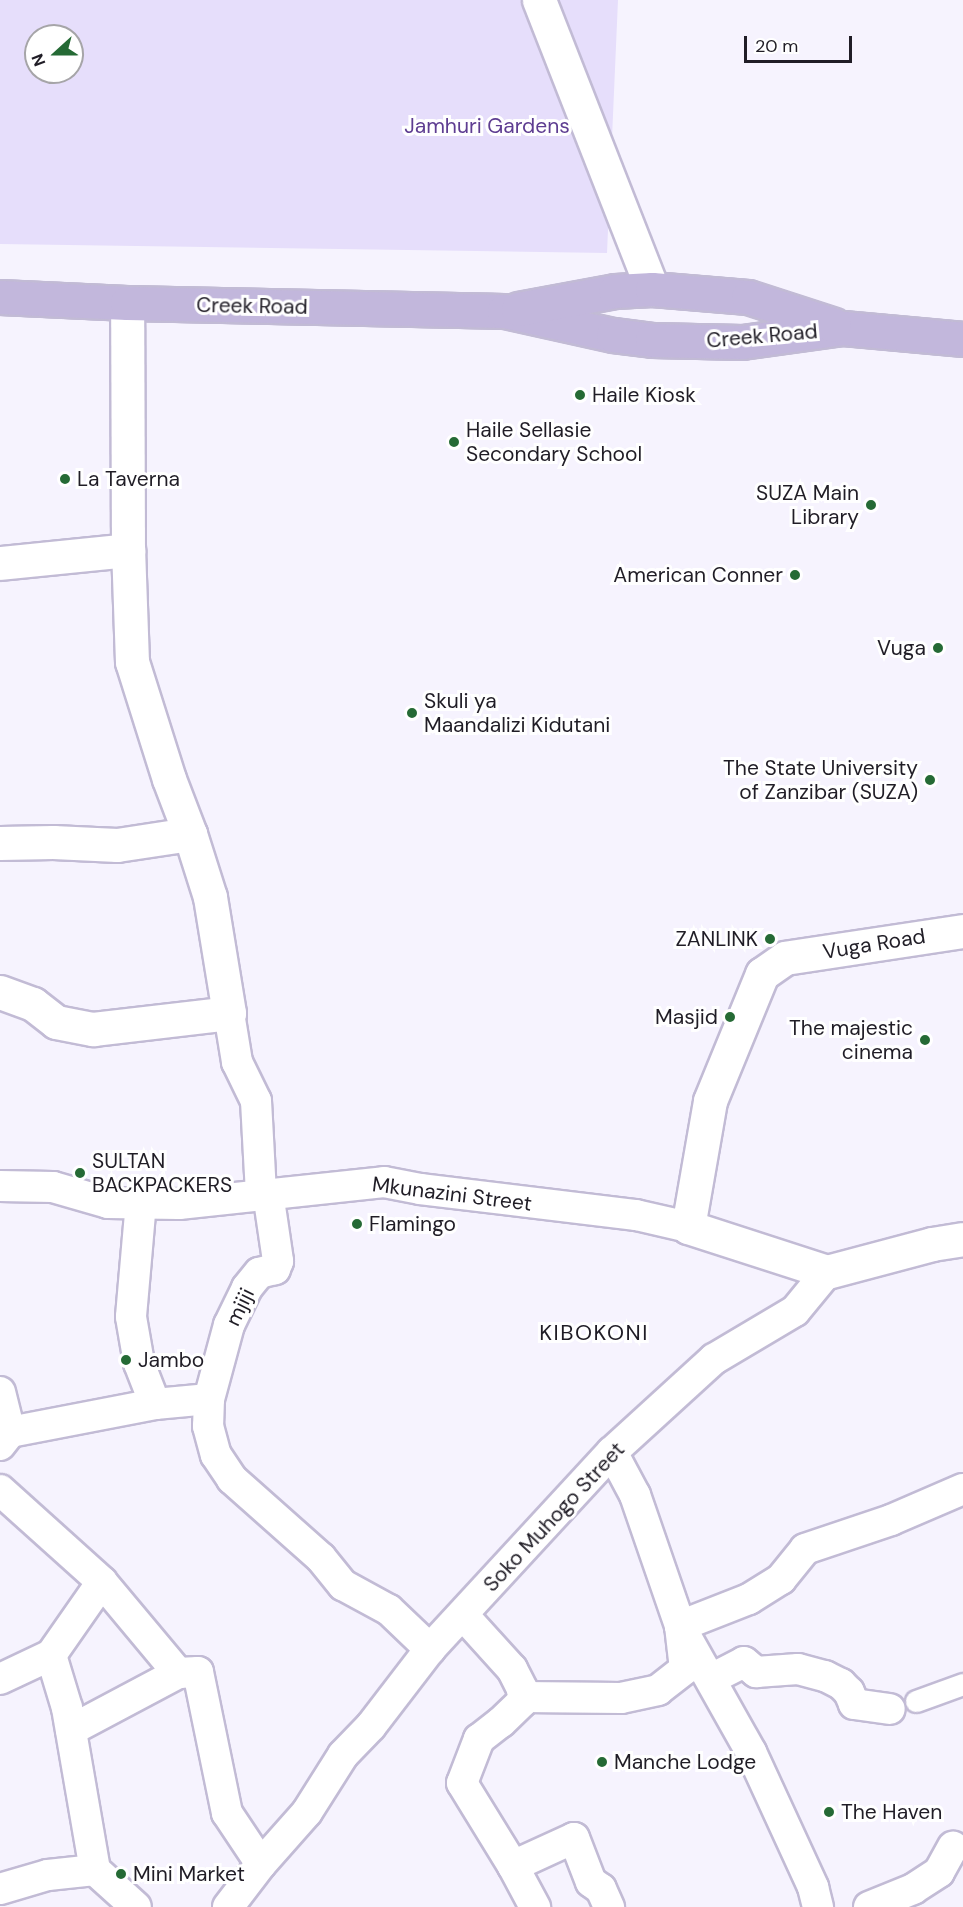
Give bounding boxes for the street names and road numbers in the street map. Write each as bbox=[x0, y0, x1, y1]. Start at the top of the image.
street label: Creek Road bbox=[196, 292, 308, 320]
street label: Creek Road bbox=[705, 319, 819, 353]
street label: Vuga Road bbox=[821, 923, 927, 965]
street label: Mkunazini Street bbox=[371, 1172, 533, 1216]
street label: mjiji bbox=[220, 1284, 260, 1330]
street label: Soko Muhogo Street bbox=[478, 1437, 630, 1597]

